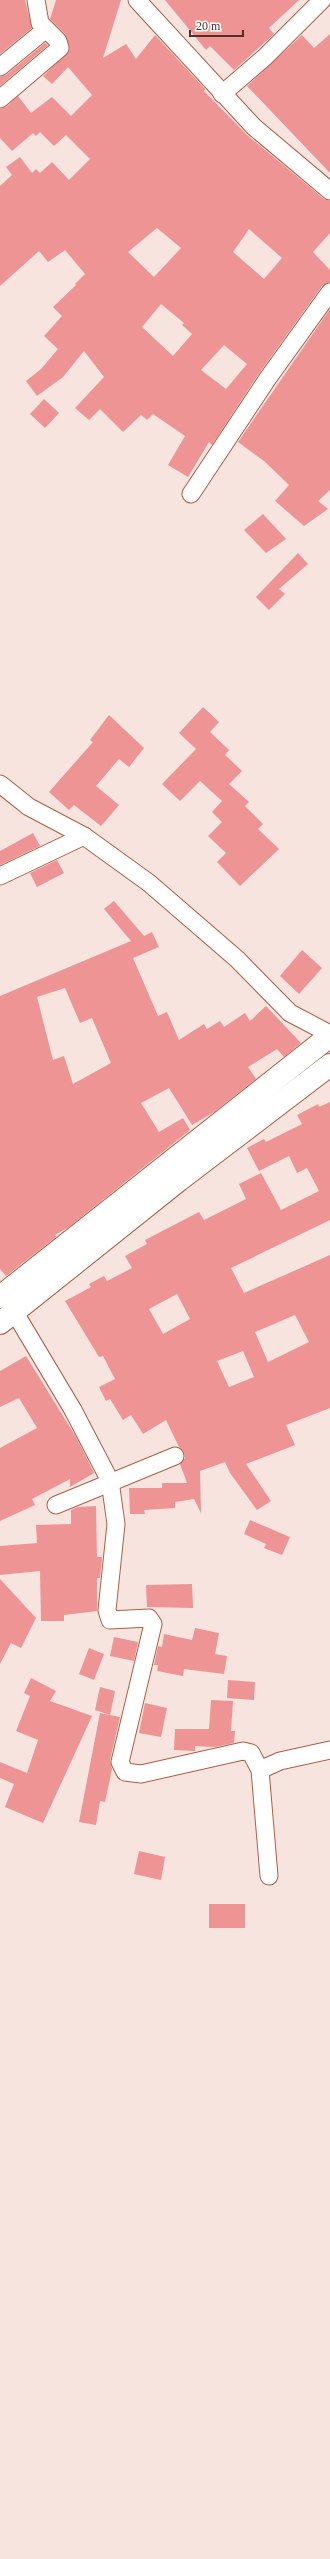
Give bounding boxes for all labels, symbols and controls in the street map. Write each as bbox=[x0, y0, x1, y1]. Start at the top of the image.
scale bar bbox=[190, 12, 243, 38]
text: 20 m bbox=[196, 19, 221, 33]

